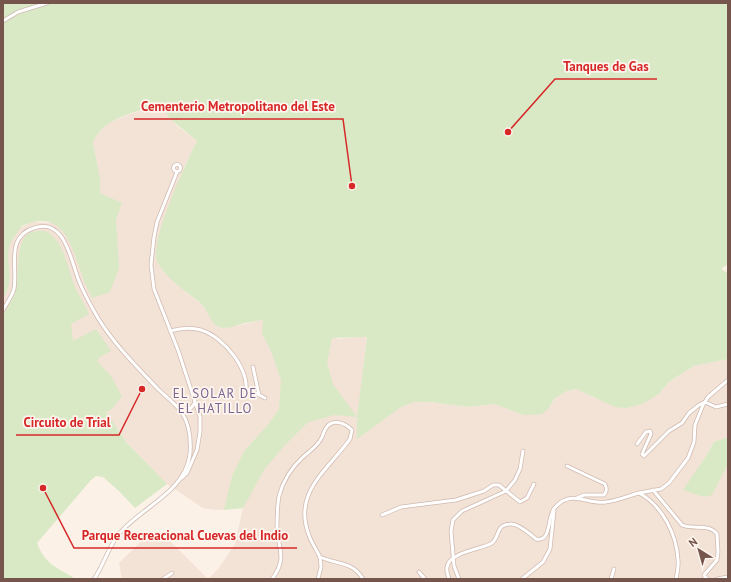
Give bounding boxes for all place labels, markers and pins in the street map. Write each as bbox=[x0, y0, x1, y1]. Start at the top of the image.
callout: Tanques de Gas bbox=[555, 54, 657, 79]
callout: Cementerio Metropolitano del Este bbox=[134, 94, 343, 119]
callout: Circuito de Trial bbox=[16, 410, 119, 435]
callout: Parque Recreacional Cuevas del Indio bbox=[74, 523, 297, 548]

